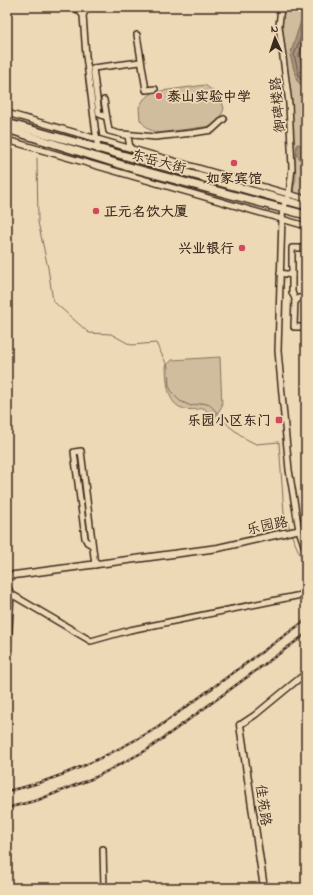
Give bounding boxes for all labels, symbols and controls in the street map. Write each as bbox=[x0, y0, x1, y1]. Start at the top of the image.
north arrow bbox=[255, 18, 295, 58]
text: N bbox=[270, 21, 279, 37]
street label: 御碑楼路 bbox=[266, 76, 291, 134]
place label: 泰山实验中学 bbox=[167, 87, 251, 108]
marker: 泰山实验中学 bbox=[154, 91, 164, 101]
street label: 东岳大街 bbox=[129, 145, 188, 180]
marker: 如家宾馆 bbox=[229, 158, 239, 168]
place label: 如家宾馆 bbox=[206, 169, 262, 190]
place label: 正元名饮大厦 bbox=[104, 202, 188, 223]
marker: 正元名饮大厦 bbox=[91, 206, 101, 216]
place label: 兴业银行 bbox=[178, 239, 234, 260]
marker: 兴业银行 bbox=[237, 243, 247, 253]
place label: 乐园小区东门 bbox=[187, 411, 271, 432]
marker: 乐园小区东门 bbox=[274, 415, 284, 425]
street label: 乐园路 bbox=[245, 512, 290, 541]
street label: 佳苑路 bbox=[249, 783, 276, 827]

